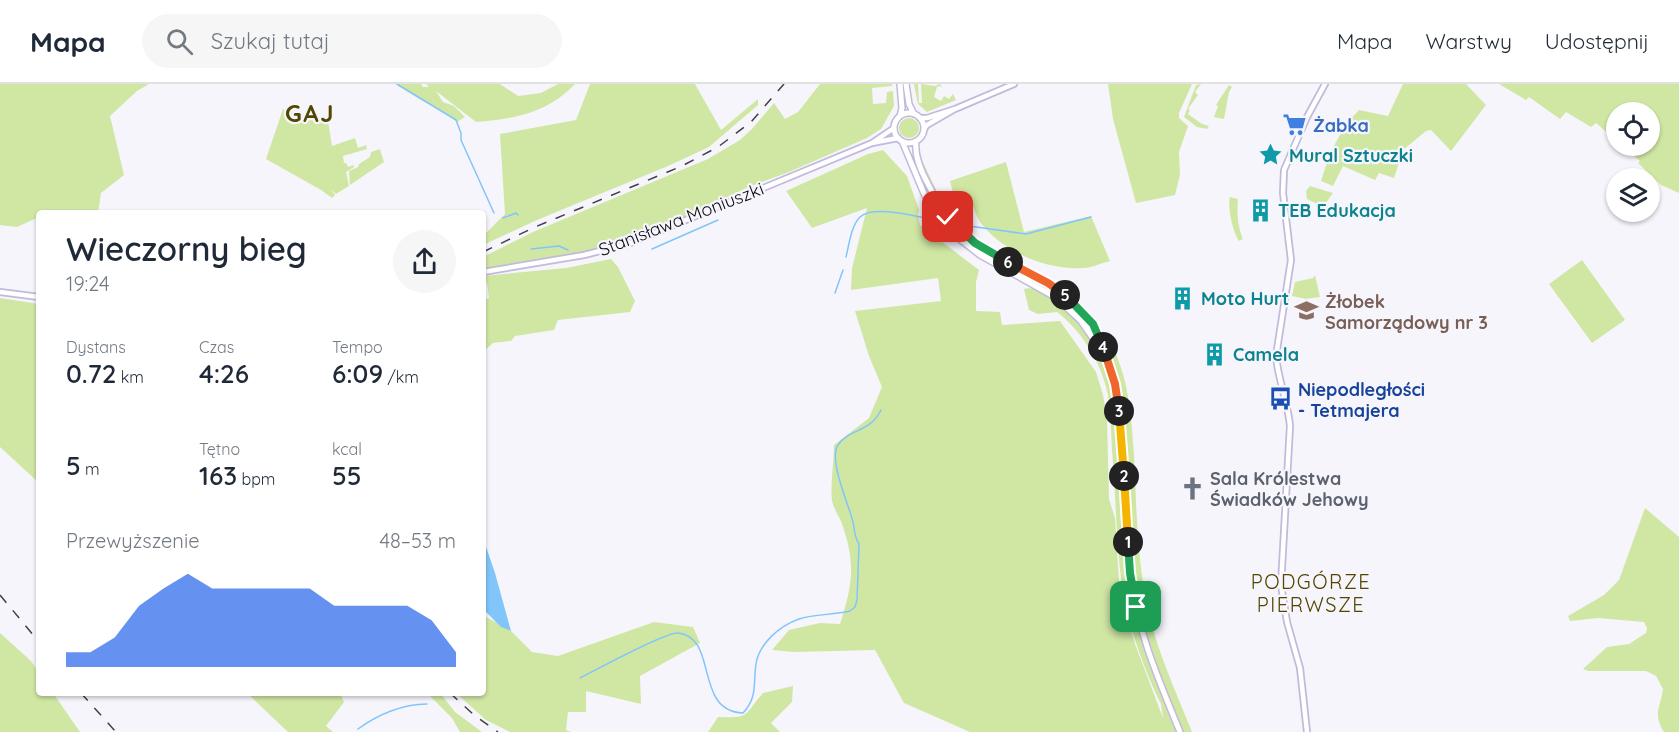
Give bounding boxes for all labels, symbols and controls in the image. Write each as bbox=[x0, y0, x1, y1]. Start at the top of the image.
search box bbox=[142, 14, 562, 68]
text: Mapa bbox=[30, 24, 106, 59]
icon: search bbox=[163, 25, 196, 58]
text: Szukaj tutaj bbox=[211, 27, 330, 55]
text: Mapa bbox=[1337, 28, 1392, 54]
text: Warstwy bbox=[1425, 28, 1512, 54]
text: Udostępnij bbox=[1545, 28, 1649, 54]
district label: GAJ bbox=[285, 98, 335, 128]
map controls bbox=[1606, 102, 1660, 222]
button: locate bbox=[1606, 102, 1660, 156]
supermarket icon: Żabka bbox=[1282, 112, 1308, 138]
place label: Żabka bbox=[1313, 114, 1369, 137]
place icon: Mural Sztuczki bbox=[1258, 142, 1284, 168]
place label: Mural Sztuczki bbox=[1289, 144, 1413, 167]
button: layers bbox=[1606, 168, 1660, 222]
street label: Stanisława Moniuszki bbox=[595, 177, 767, 261]
pin bbox=[922, 191, 973, 242]
building icon: TEB Edukacja bbox=[1247, 197, 1273, 223]
place label: TEB Edukacja bbox=[1278, 199, 1396, 222]
icon: check bbox=[931, 200, 964, 233]
text: Wieczorny bieg bbox=[66, 228, 307, 269]
button: share bbox=[393, 230, 456, 293]
pin: 6 bbox=[993, 247, 1023, 277]
text: 6 bbox=[1004, 252, 1012, 272]
text: 19:24 bbox=[66, 271, 110, 296]
pin: 5 bbox=[1050, 280, 1080, 310]
text: 5 bbox=[1060, 285, 1070, 305]
building icon: Moto Hurt bbox=[1170, 285, 1196, 311]
place label: Moto Hurt bbox=[1201, 287, 1289, 310]
place label: Żłobek Samorządowy nr 3 bbox=[1325, 290, 1488, 334]
school or university icon: Żłobek Samorządowy nr 3 bbox=[1294, 298, 1320, 324]
pin: 4 bbox=[1088, 332, 1118, 362]
text: Dystans bbox=[66, 337, 126, 357]
text: Czas bbox=[199, 337, 234, 357]
text: Tempo bbox=[332, 337, 383, 357]
text: 4 bbox=[1098, 337, 1108, 357]
building icon: Camela bbox=[1202, 341, 1228, 367]
place label: Camela bbox=[1233, 343, 1299, 366]
text: 0.72 bbox=[66, 357, 116, 390]
text: 4:26 bbox=[199, 357, 249, 390]
text: 6:09 bbox=[332, 357, 383, 390]
text: km bbox=[116, 367, 144, 387]
text: /km bbox=[383, 367, 419, 387]
place label: Niepodległości - Tetmajera bbox=[1298, 378, 1425, 422]
bus stop icon: Niepodległości - Tetmajera bbox=[1267, 386, 1293, 412]
pin: 3 bbox=[1104, 396, 1134, 426]
text: 3 bbox=[1115, 401, 1123, 421]
text: Tętno bbox=[199, 439, 240, 459]
text: kcal bbox=[332, 439, 362, 459]
text: 5 bbox=[66, 449, 81, 482]
text: m bbox=[81, 459, 100, 479]
text: 163 bbox=[199, 459, 237, 492]
text: 55 bbox=[332, 459, 361, 492]
pin: 2 bbox=[1109, 461, 1139, 491]
text: 2 bbox=[1119, 466, 1129, 486]
place label: Sala Królestwa Świadków Jehowy bbox=[1210, 467, 1369, 511]
text: bpm bbox=[237, 469, 275, 489]
church icon: Sala Królestwa Świadków Jehowy bbox=[1179, 475, 1205, 501]
pin: 1 bbox=[1113, 527, 1143, 557]
text: Przewyższenie bbox=[66, 528, 199, 553]
text: 48–53 m bbox=[379, 528, 456, 553]
text: 1 bbox=[1125, 532, 1131, 552]
district label: PODGÓRZE PIERWSZE bbox=[1251, 569, 1371, 617]
pin bbox=[1110, 581, 1161, 632]
icon: arrive bbox=[1119, 590, 1152, 623]

